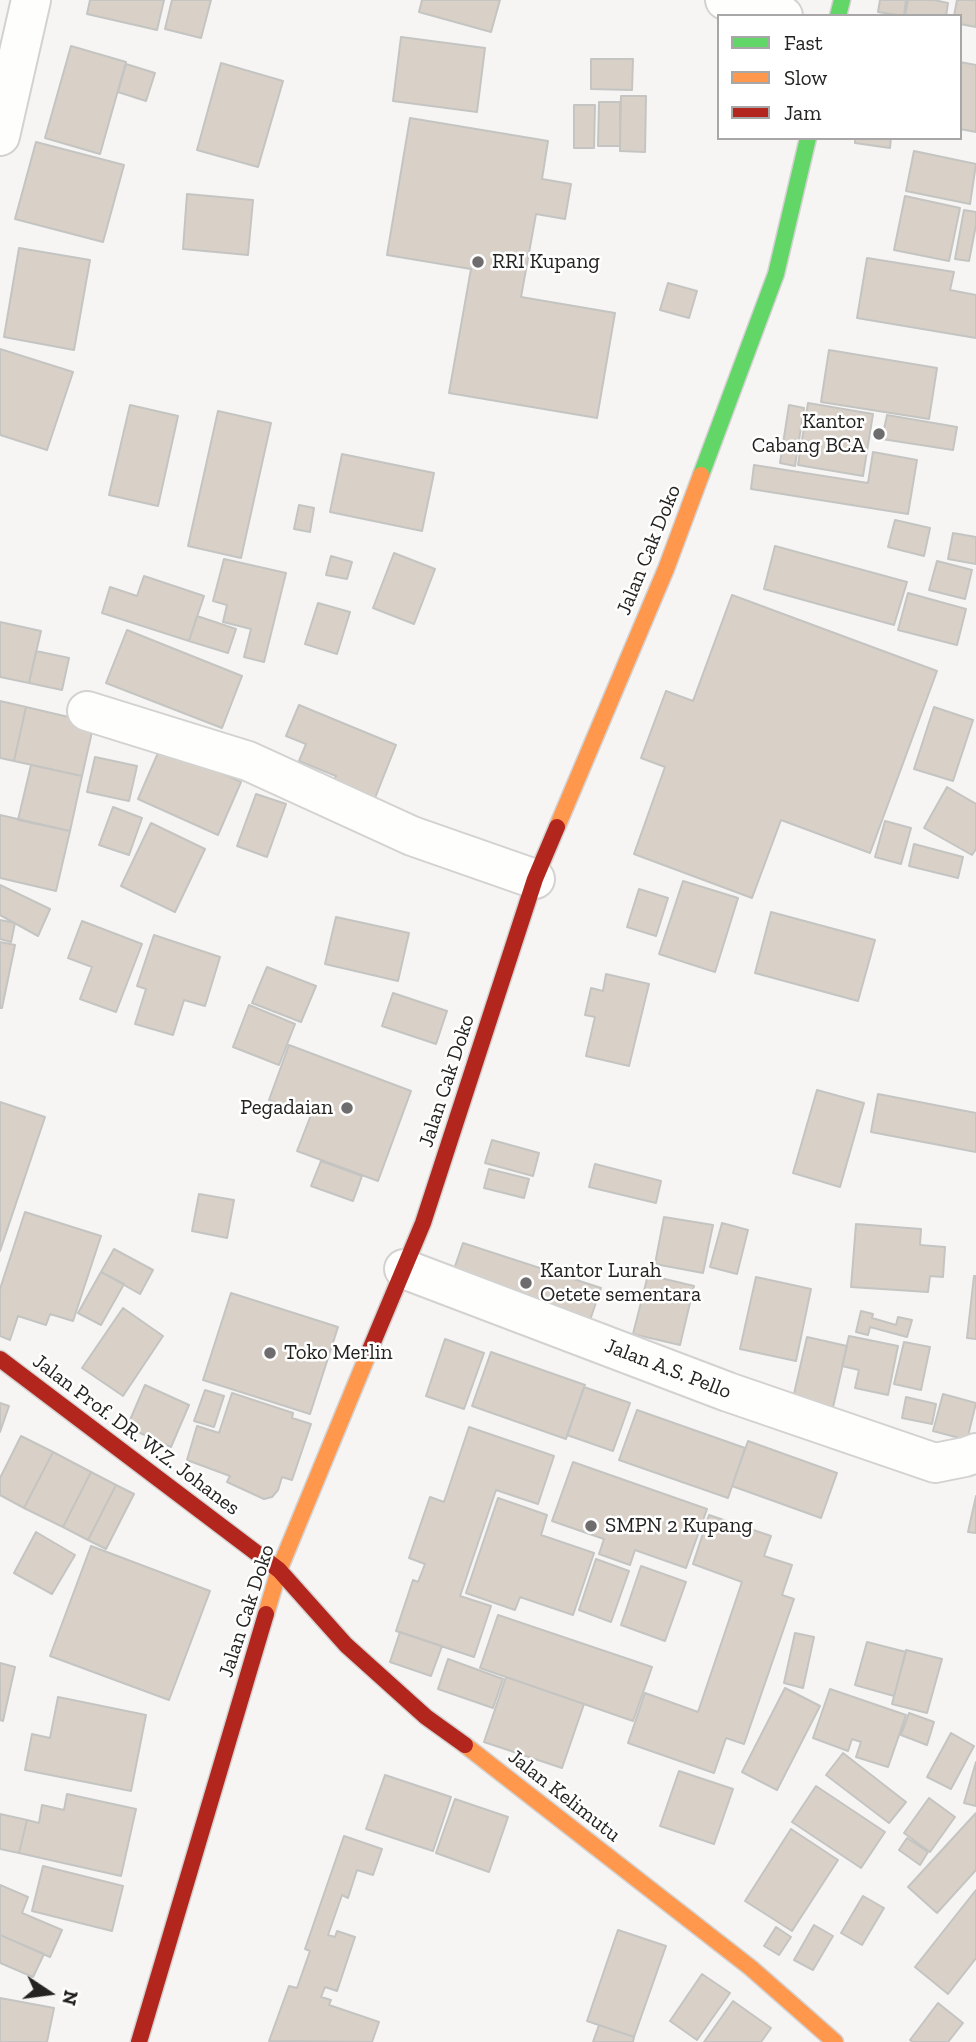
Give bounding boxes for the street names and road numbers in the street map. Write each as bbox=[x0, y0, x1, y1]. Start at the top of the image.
street label: Jalan Cak Doko bbox=[611, 481, 687, 619]
street label: Jalan Cak Doko bbox=[414, 1011, 480, 1151]
street label: Jalan A.S. Pello bbox=[601, 1333, 735, 1405]
street label: Jalan Prof. DR. W.Z. Johanes bbox=[27, 1349, 245, 1521]
street label: Jalan Cak Doko bbox=[214, 1541, 280, 1681]
street label: Jalan Kelimutu bbox=[503, 1744, 625, 1848]

